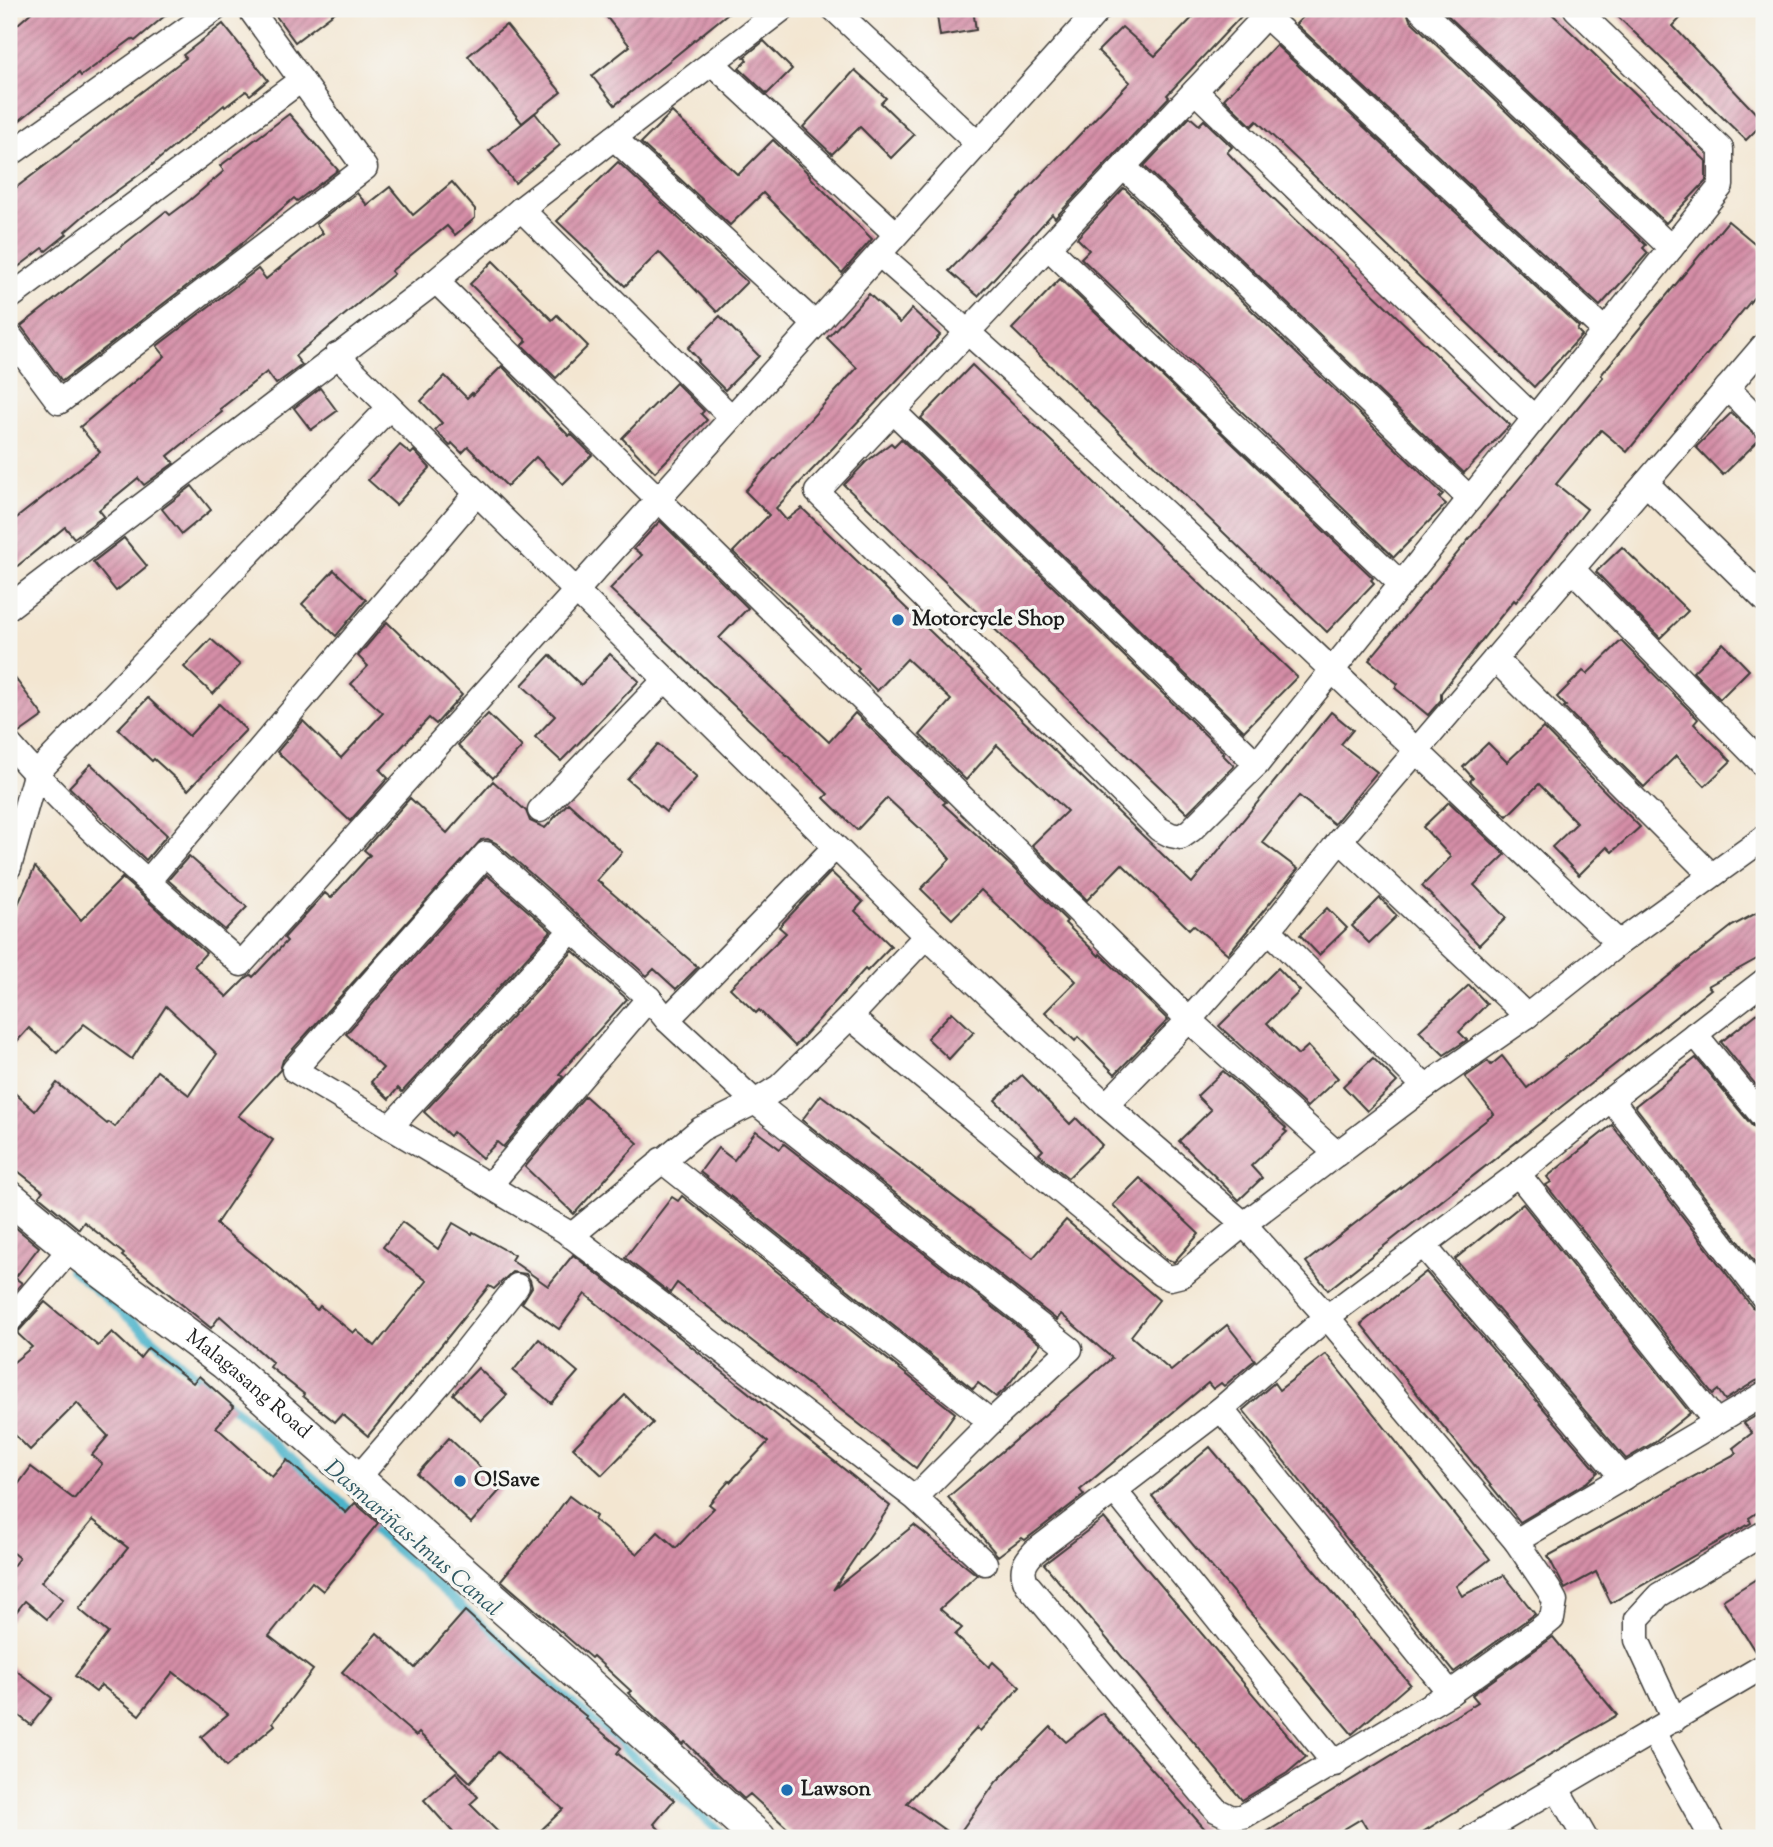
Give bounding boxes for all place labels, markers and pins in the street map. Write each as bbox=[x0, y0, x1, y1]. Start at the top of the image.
place label: Motorcycle Shop bbox=[912, 605, 1065, 635]
marker: Motorcycle Shop bbox=[890, 612, 906, 628]
place label: O!Save bbox=[474, 1466, 540, 1496]
marker: O!Save bbox=[452, 1473, 468, 1489]
place label: Lawson bbox=[801, 1775, 871, 1805]
marker: Lawson bbox=[779, 1782, 795, 1798]

